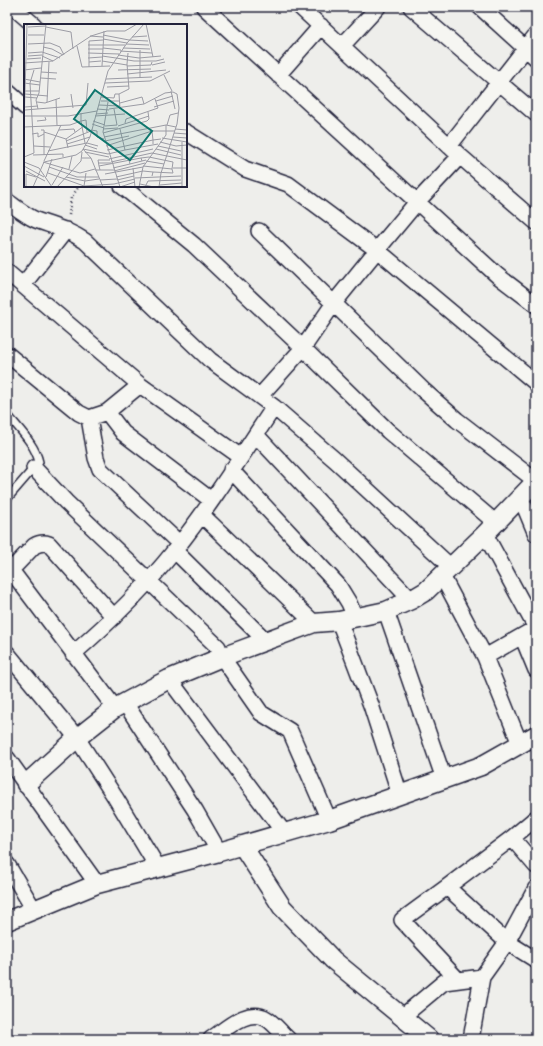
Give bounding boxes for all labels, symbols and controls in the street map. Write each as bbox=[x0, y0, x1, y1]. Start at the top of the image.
inset map bbox=[24, 24, 187, 187]

